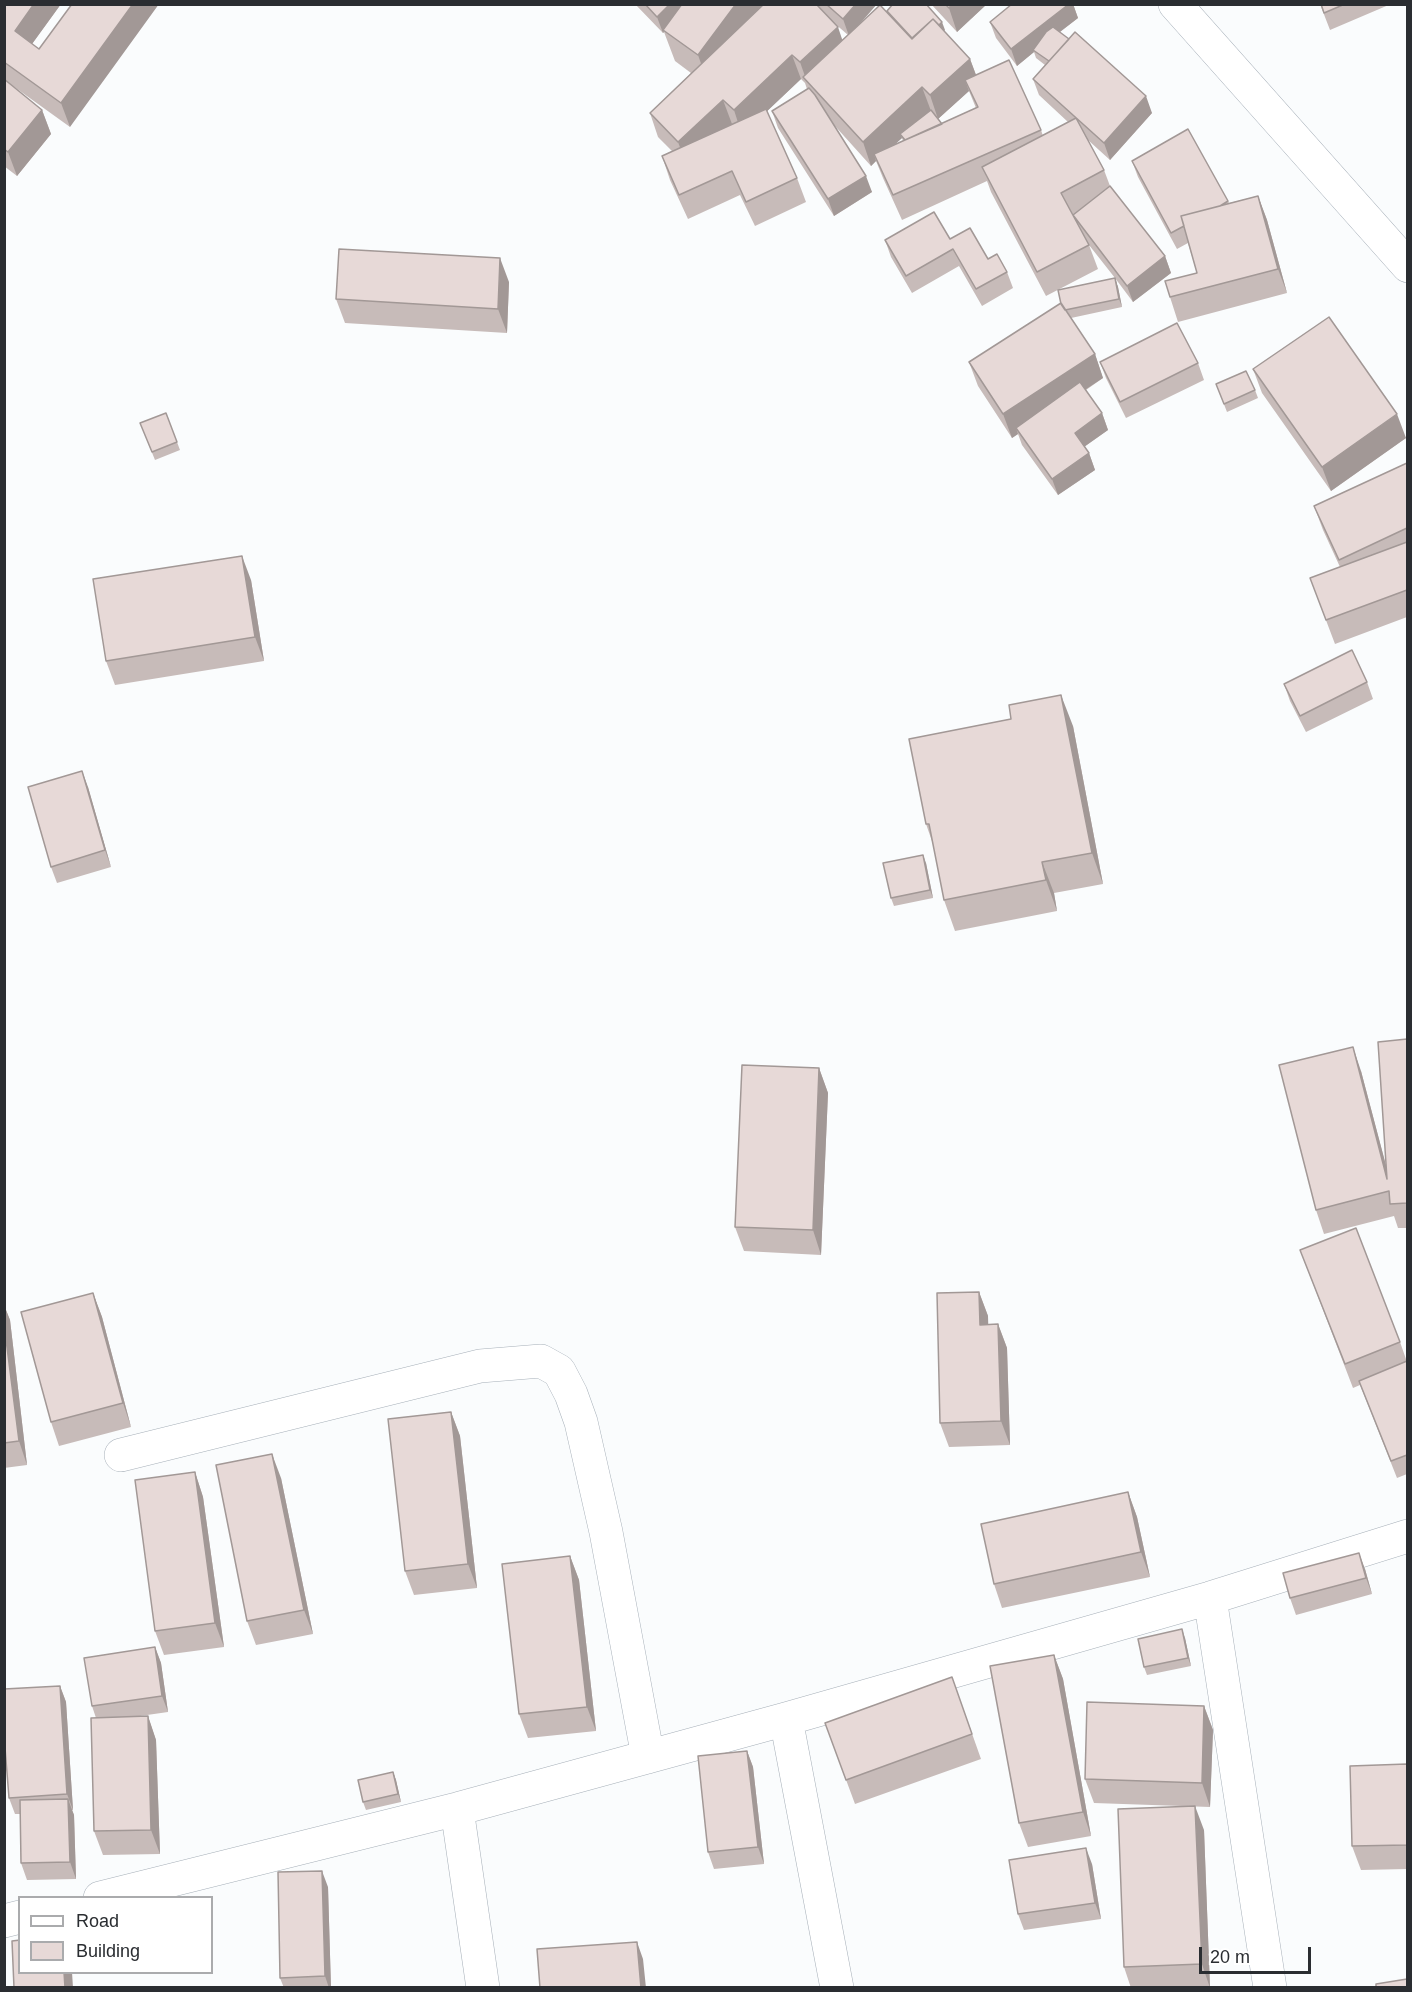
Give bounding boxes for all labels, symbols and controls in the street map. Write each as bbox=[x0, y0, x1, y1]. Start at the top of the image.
legend bbox=[18, 1896, 213, 1974]
text: Road bbox=[76, 1911, 119, 1931]
scale bar bbox=[1202, 1935, 1314, 1973]
text: Building bbox=[76, 1941, 140, 1961]
text: 20 m bbox=[1210, 1947, 1250, 1967]

